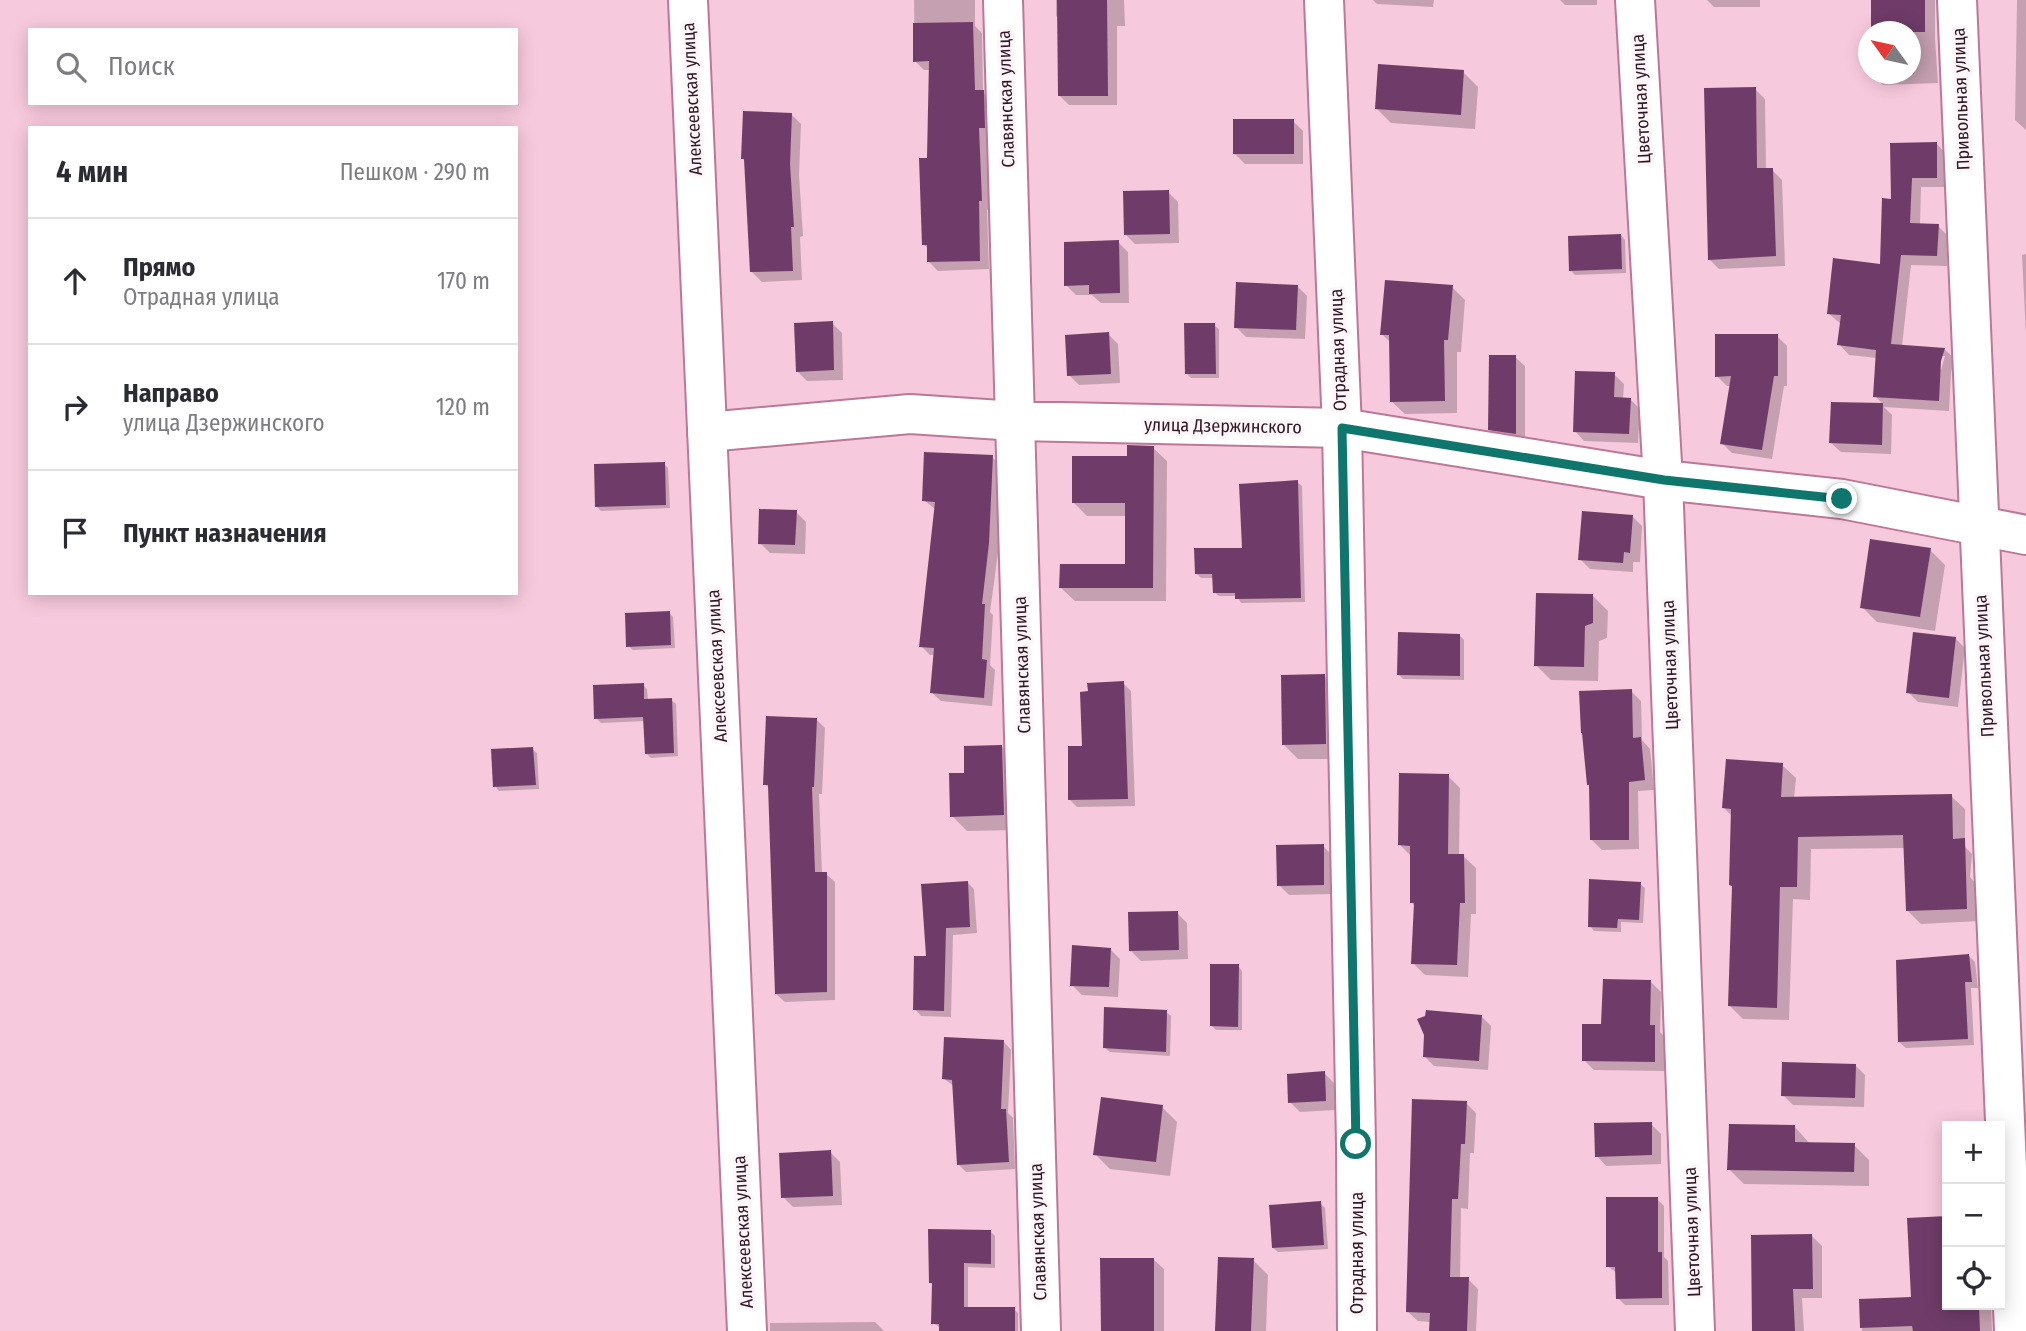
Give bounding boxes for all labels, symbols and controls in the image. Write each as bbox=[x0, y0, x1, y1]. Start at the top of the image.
north arrow bbox=[1858, 21, 1921, 84]
street label: Алексеевская улица bbox=[677, 22, 707, 176]
street label: Привольная улица bbox=[1948, 27, 1974, 171]
search box bbox=[28, 28, 518, 105]
street label: Славянская улица bbox=[993, 30, 1019, 168]
street label: Цветочная улица bbox=[1627, 33, 1655, 165]
icon: search bbox=[52, 48, 90, 86]
text: Поиск bbox=[108, 51, 175, 82]
text: 4 мин bbox=[56, 154, 128, 190]
text: Пешком · 290 m bbox=[340, 158, 490, 186]
text: Прямо bbox=[123, 252, 195, 283]
icon: ahead bbox=[56, 262, 94, 300]
text: 170 m bbox=[437, 267, 490, 295]
text: Отрадная улица bbox=[123, 283, 280, 311]
street label: Отрадная улица bbox=[1325, 288, 1351, 412]
text: Направо bbox=[123, 378, 219, 409]
icon: right bbox=[56, 388, 94, 426]
text: 120 m bbox=[436, 393, 490, 421]
text: улица Дзержинского bbox=[123, 409, 325, 437]
street label: улица Дзержинского bbox=[1144, 414, 1302, 438]
route end bbox=[1826, 483, 1857, 514]
icon: arrive bbox=[56, 514, 94, 552]
text: Пункт назначения bbox=[123, 518, 327, 549]
street label: Алексеевская улица bbox=[702, 589, 732, 743]
street label: Привольная улица bbox=[1969, 594, 1999, 738]
street label: Славянская улица bbox=[1009, 596, 1035, 734]
street label: Цветочная улица bbox=[1657, 599, 1683, 730]
map controls bbox=[1942, 1121, 2005, 1310]
button: + bbox=[1942, 1121, 2005, 1184]
route start bbox=[1340, 1128, 1371, 1159]
street label: Алексеевская улица bbox=[728, 1155, 758, 1309]
street label: Славянская улица bbox=[1025, 1163, 1051, 1301]
street label: Цветочная улица bbox=[1679, 1166, 1705, 1297]
button: − bbox=[1942, 1184, 2005, 1247]
street label: Отрадная улица bbox=[1346, 1192, 1368, 1314]
button: locate bbox=[1942, 1247, 2005, 1310]

